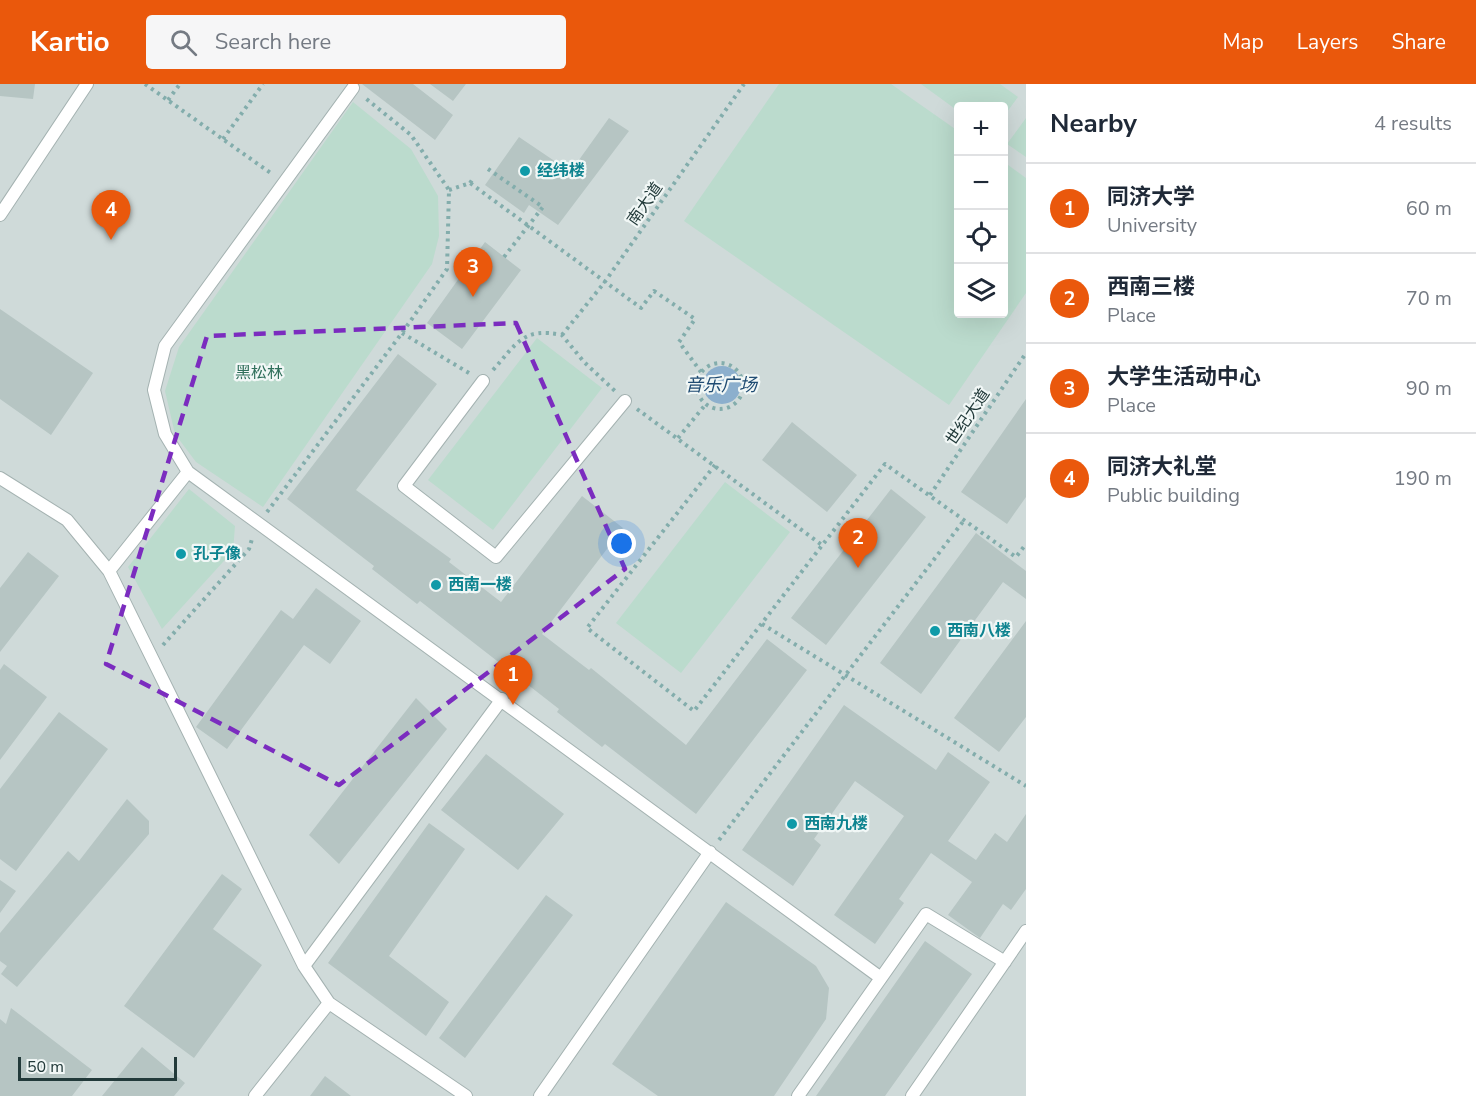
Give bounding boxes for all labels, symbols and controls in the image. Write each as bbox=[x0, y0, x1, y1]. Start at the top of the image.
search box bbox=[146, 15, 566, 69]
text: Kartio bbox=[30, 23, 110, 61]
icon: search bbox=[167, 26, 200, 59]
text: Search here bbox=[215, 27, 331, 57]
text: Map bbox=[1222, 28, 1264, 56]
text: Layers bbox=[1297, 28, 1358, 56]
text: Share bbox=[1391, 28, 1446, 56]
map controls bbox=[954, 102, 1008, 318]
button: + bbox=[954, 102, 1008, 156]
text: Nearby bbox=[1050, 106, 1137, 141]
text: 4 results bbox=[1374, 110, 1452, 137]
button: − bbox=[954, 156, 1008, 210]
place label: 经纬楼 bbox=[537, 160, 585, 182]
marker: 经纬楼 bbox=[518, 164, 532, 178]
street label: 南大道 bbox=[622, 178, 668, 230]
text: 同济大学 bbox=[1107, 182, 1195, 212]
pin: 4 bbox=[92, 190, 130, 240]
text: 1 bbox=[1064, 195, 1076, 222]
text: 60 m bbox=[1406, 195, 1452, 222]
button: locate bbox=[954, 210, 1008, 264]
text: University bbox=[1107, 212, 1197, 239]
pin: 3 bbox=[454, 248, 492, 297]
button: layers bbox=[954, 264, 1008, 318]
text: 西南三楼 bbox=[1107, 272, 1195, 302]
text: 2 bbox=[1064, 285, 1076, 312]
text: 70 m bbox=[1406, 285, 1452, 312]
text: Place bbox=[1107, 302, 1156, 329]
park label: 黑松林 bbox=[235, 362, 283, 384]
text: 大学生活动中心 bbox=[1107, 362, 1261, 392]
water label: 音乐广场 bbox=[685, 373, 759, 397]
text: 3 bbox=[1064, 375, 1076, 402]
text: 90 m bbox=[1406, 375, 1452, 402]
street label: 世纪大道 bbox=[941, 384, 995, 450]
text: Place bbox=[1107, 392, 1156, 419]
text: 同济大礼堂 bbox=[1107, 452, 1217, 482]
text: 4 bbox=[1064, 465, 1076, 492]
text: 190 m bbox=[1394, 465, 1452, 492]
text: Public building bbox=[1107, 482, 1240, 509]
pin: 2 bbox=[838, 518, 878, 568]
your location bbox=[607, 529, 636, 558]
place label: 孔子像 bbox=[193, 543, 241, 565]
marker: 孔子像 bbox=[174, 547, 188, 561]
place label: 西南一楼 bbox=[448, 574, 512, 596]
marker: 西南一楼 bbox=[429, 578, 443, 592]
place label: 西南八楼 bbox=[947, 620, 1011, 642]
marker: 西南八楼 bbox=[928, 624, 942, 638]
pin: 1 bbox=[494, 656, 532, 705]
place label: 西南九楼 bbox=[804, 813, 868, 835]
marker: 西南九楼 bbox=[785, 817, 799, 831]
scale bar bbox=[18, 1054, 177, 1082]
text: 50 m bbox=[27, 1056, 64, 1078]

